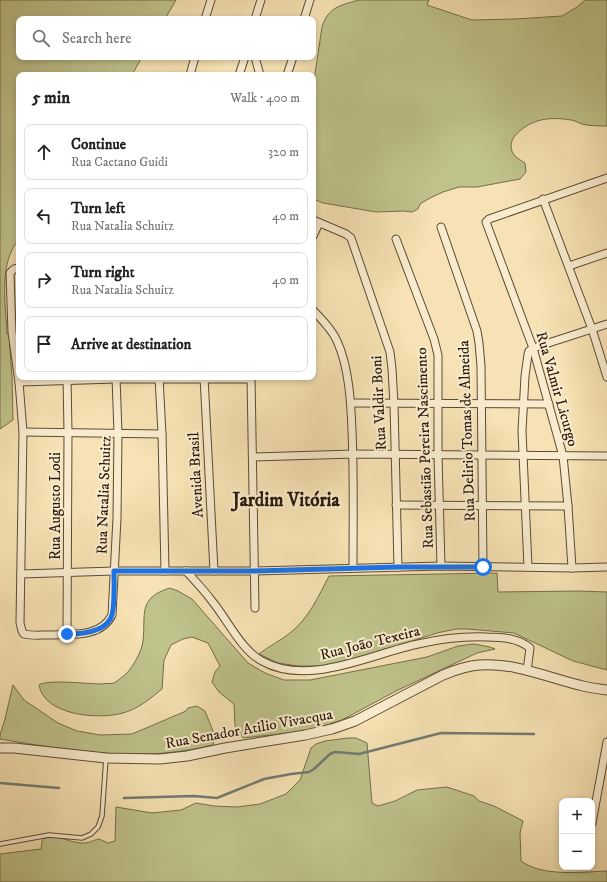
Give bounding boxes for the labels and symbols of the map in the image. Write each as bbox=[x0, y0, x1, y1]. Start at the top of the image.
street label: Rua Valmir Licurgo bbox=[532, 329, 582, 449]
street label: Rua Delirio Tomas de Almeida bbox=[454, 339, 480, 522]
street label: Rua Sebastião Pereira Nascimento bbox=[412, 347, 438, 549]
street label: Rua Valdir Boni bbox=[367, 355, 391, 451]
street label: Avenida Brasil bbox=[184, 431, 208, 518]
street label: Rua Natalia Schuitz bbox=[92, 435, 116, 555]
street label: Rua Augusto Lodi bbox=[46, 452, 65, 560]
district label: Jardim Vitória bbox=[230, 489, 340, 512]
route start bbox=[474, 558, 492, 576]
street label: Rua João Texeira bbox=[318, 621, 422, 665]
route end bbox=[58, 625, 76, 643]
street label: Rua Senador Atilio Vivacqua bbox=[164, 705, 335, 753]

